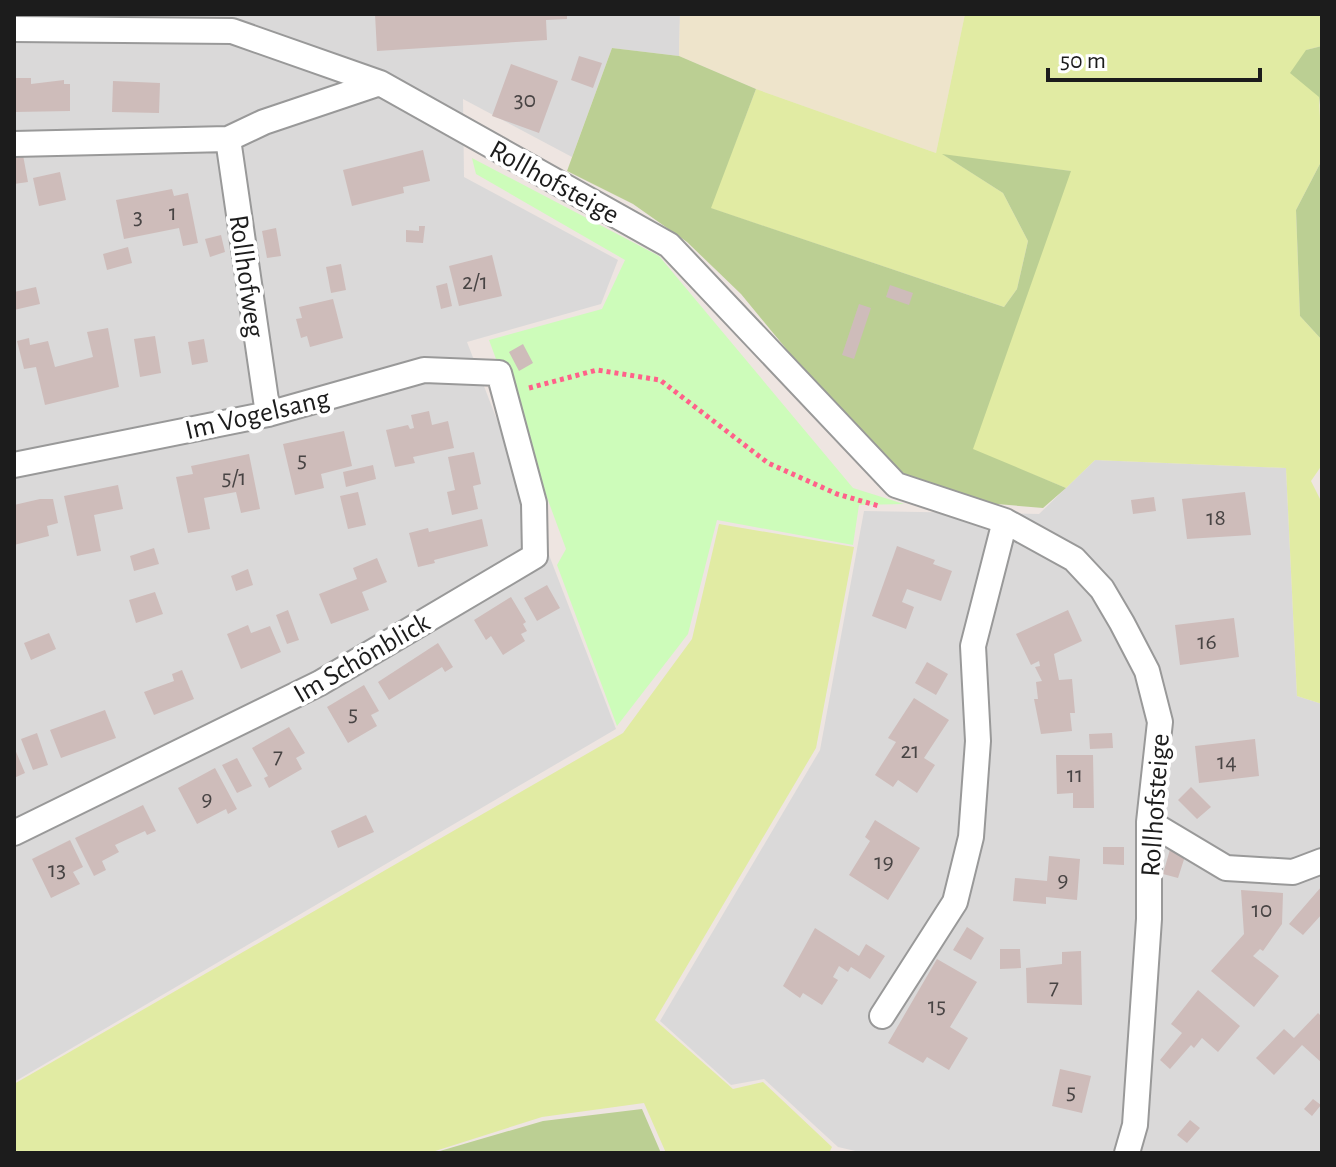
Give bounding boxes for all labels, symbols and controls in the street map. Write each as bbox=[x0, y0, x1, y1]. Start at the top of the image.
scale bar bbox=[1048, 32, 1260, 82]
text: 50 m bbox=[1060, 49, 1106, 73]
house number: 30 bbox=[514, 88, 536, 112]
street label: Rollhofsteige bbox=[484, 136, 624, 230]
house number: 1 bbox=[169, 201, 177, 225]
house number: 3 bbox=[133, 205, 143, 229]
street label: Rollhofweg bbox=[224, 213, 269, 340]
house number: 2/1 bbox=[462, 270, 488, 294]
street label: Im Vogelsang bbox=[183, 385, 333, 445]
house number: 5 bbox=[297, 448, 307, 472]
house number: 5/1 bbox=[221, 466, 247, 490]
house number: 18 bbox=[1206, 506, 1226, 530]
street label: Im Schönblick bbox=[289, 609, 435, 709]
house number: 16 bbox=[1197, 630, 1217, 654]
house number: 5 bbox=[348, 702, 358, 726]
street label: Rollhofsteige bbox=[1137, 733, 1175, 878]
house number: 21 bbox=[900, 739, 920, 763]
house number: 7 bbox=[273, 744, 283, 768]
house number: 14 bbox=[1217, 750, 1237, 774]
house number: 11 bbox=[1067, 763, 1083, 787]
house number: 9 bbox=[201, 787, 213, 811]
house number: 19 bbox=[874, 850, 894, 874]
house number: 13 bbox=[48, 858, 66, 882]
house number: 9 bbox=[1057, 868, 1069, 892]
house number: 10 bbox=[1252, 898, 1272, 922]
house number: 7 bbox=[1049, 975, 1059, 999]
house number: 15 bbox=[928, 994, 946, 1018]
house number: 5 bbox=[1066, 1080, 1076, 1104]

